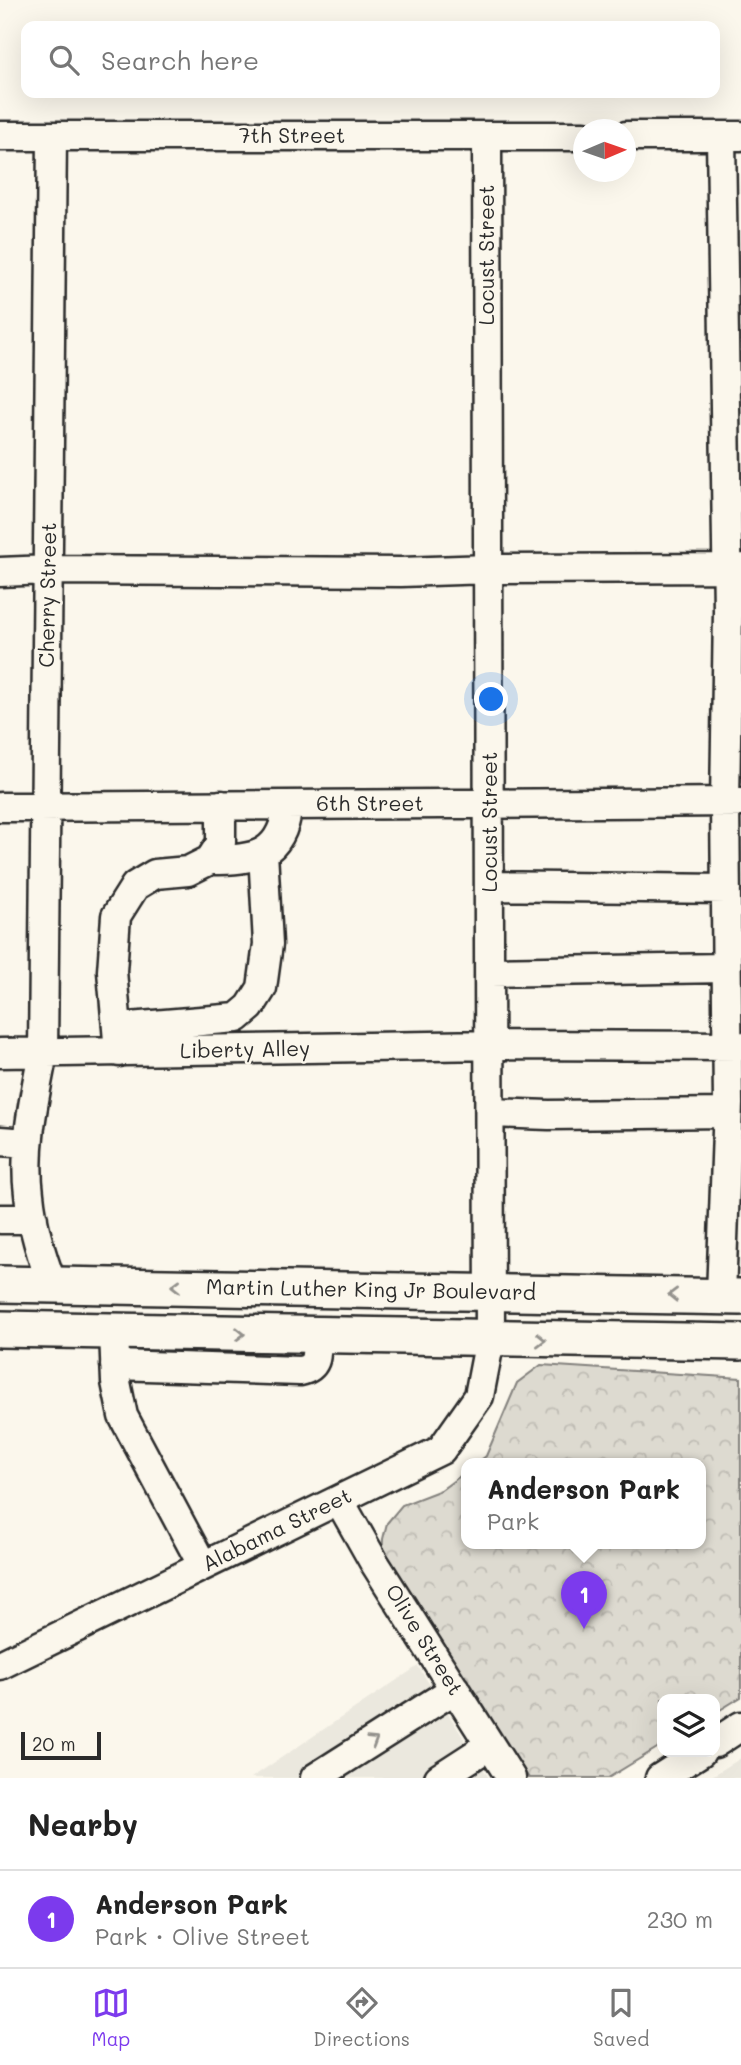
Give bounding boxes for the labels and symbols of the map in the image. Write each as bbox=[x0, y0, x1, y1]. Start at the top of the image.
north arrow bbox=[573, 119, 636, 182]
street label: 7th Street bbox=[239, 121, 345, 148]
street label: Locust Street bbox=[472, 185, 499, 325]
street label: Cherry Street bbox=[32, 522, 61, 668]
your location bbox=[474, 682, 508, 716]
street label: Locust Street bbox=[475, 752, 502, 892]
street label: 6th Street bbox=[316, 789, 424, 816]
street label: Liberty Alley bbox=[180, 1034, 310, 1063]
street label: Martin Luther King Jr Boulevard bbox=[206, 1272, 536, 1305]
one-way arrow bbox=[170, 1278, 181, 1294]
one-way arrow bbox=[667, 1287, 678, 1303]
one-way arrow bbox=[234, 1327, 245, 1342]
one-way arrow bbox=[536, 1332, 546, 1348]
street label: Alabama Street bbox=[197, 1481, 355, 1576]
pin: 1 bbox=[561, 1571, 607, 1629]
street label: Olive Street bbox=[380, 1579, 470, 1700]
scale bar bbox=[21, 1729, 102, 1761]
one-way arrow bbox=[365, 1737, 378, 1750]

